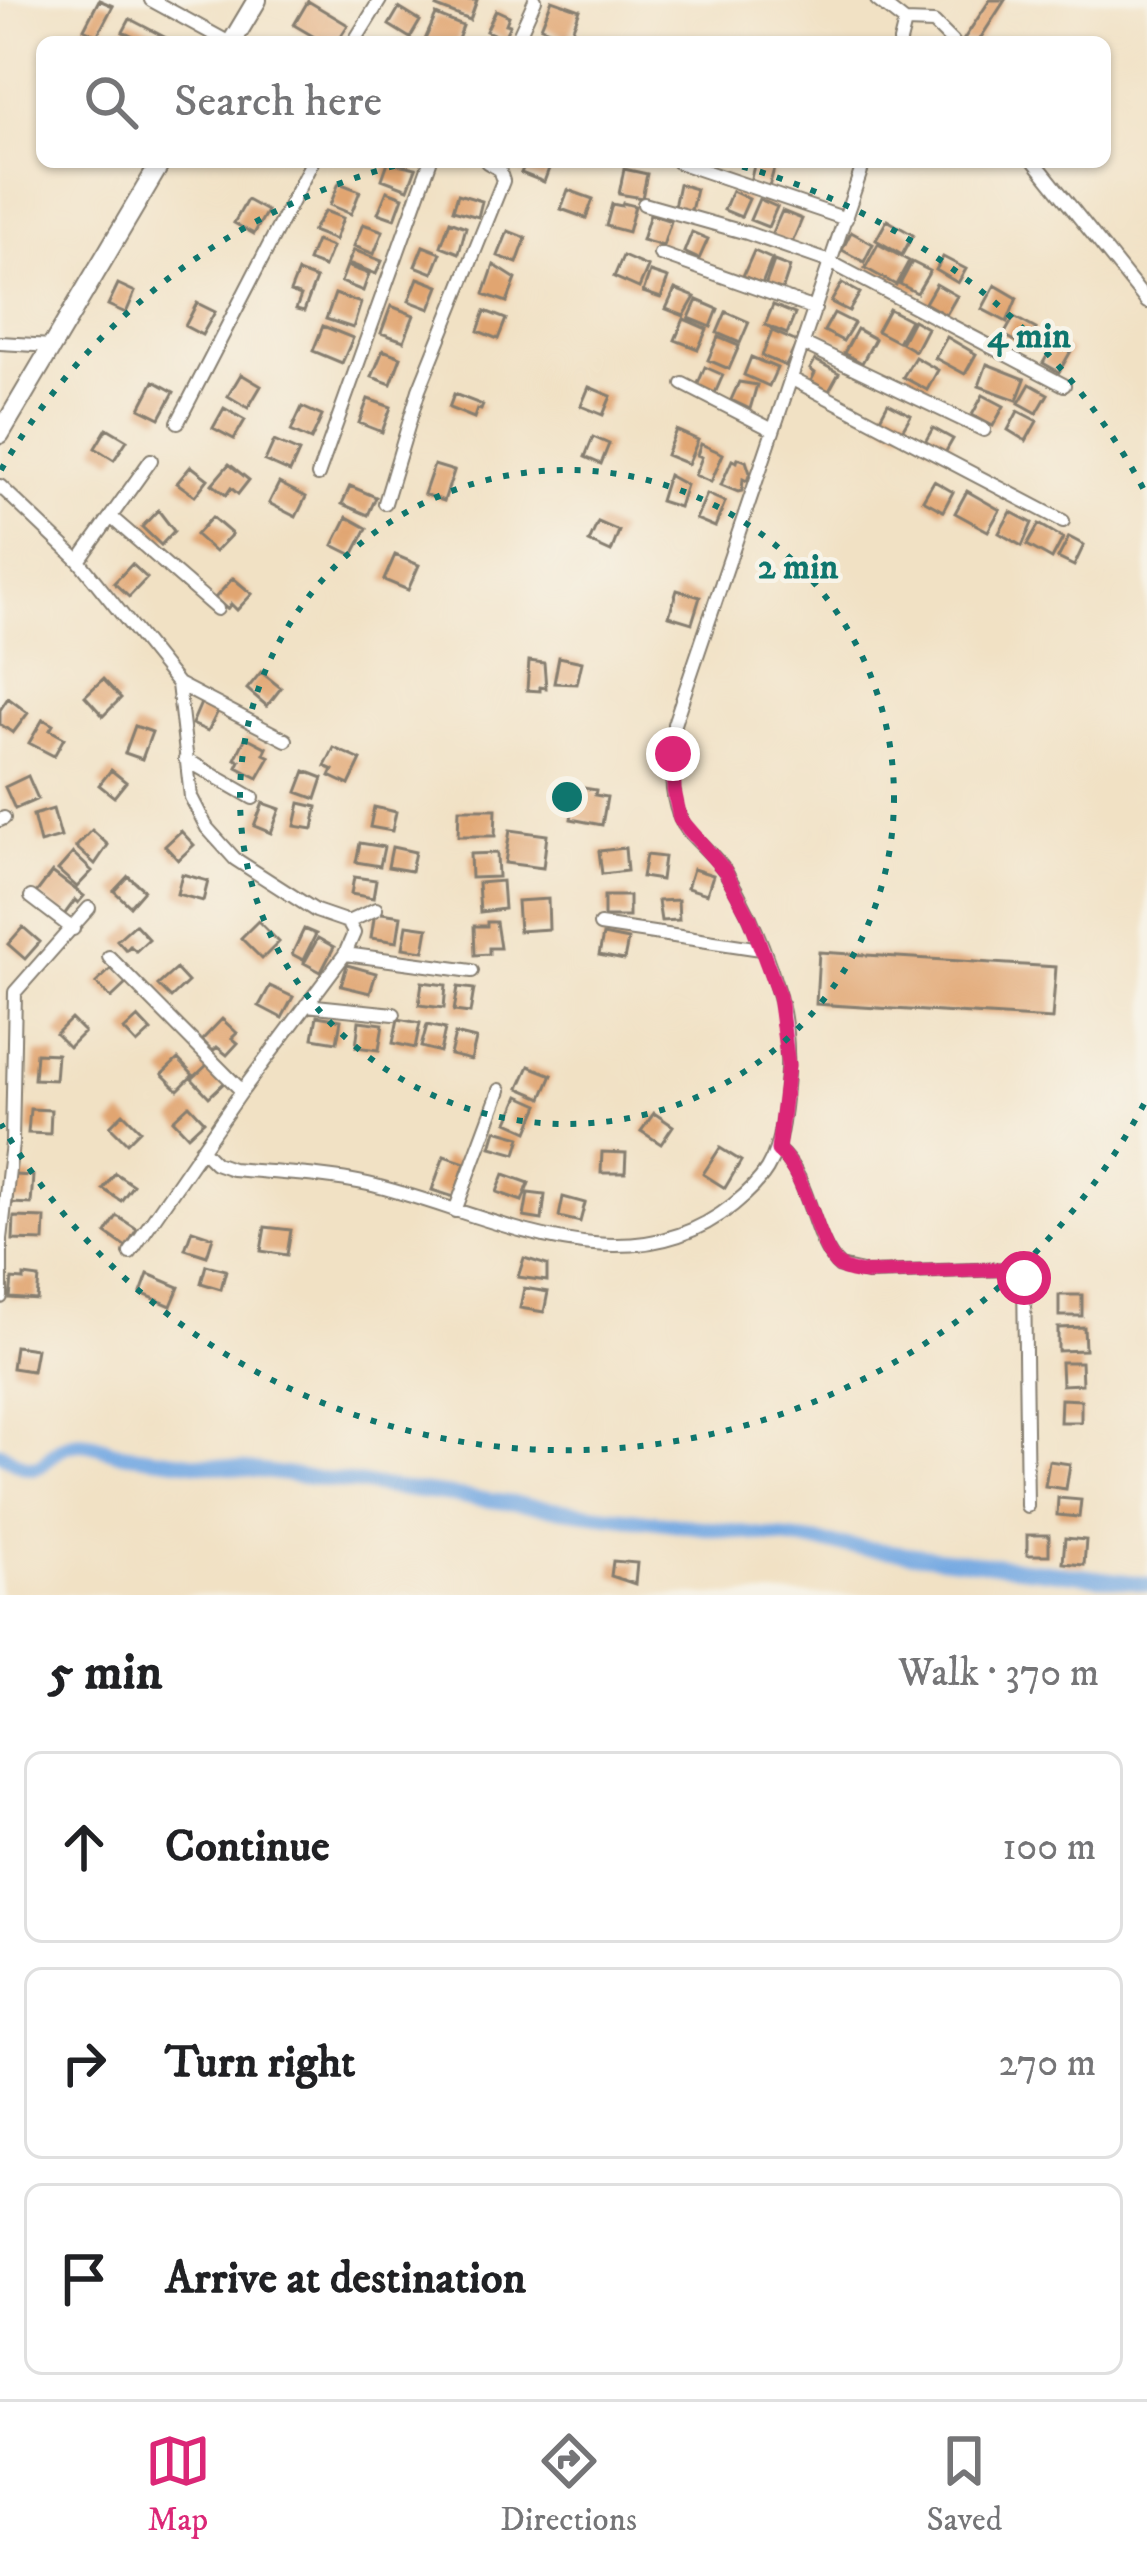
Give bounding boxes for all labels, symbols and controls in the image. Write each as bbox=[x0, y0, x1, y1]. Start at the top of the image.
search box bbox=[36, 36, 1111, 168]
icon: search bbox=[78, 69, 144, 135]
text: Search here bbox=[174, 74, 382, 130]
text: 4 min bbox=[987, 314, 1071, 359]
text: 2 min bbox=[758, 545, 838, 590]
route end bbox=[646, 727, 700, 781]
centre of rings bbox=[546, 776, 588, 818]
route start bbox=[997, 1251, 1051, 1305]
text: 5 min bbox=[48, 1641, 162, 1705]
text: Walk · 370 m bbox=[898, 1649, 1099, 1698]
icon: ahead bbox=[51, 1814, 117, 1880]
text: Continue bbox=[165, 1819, 330, 1875]
text: 100 m bbox=[1002, 1823, 1096, 1872]
icon: right bbox=[51, 2030, 117, 2096]
text: Turn right bbox=[165, 2035, 355, 2091]
text: 270 m bbox=[999, 2039, 1096, 2088]
icon: arrive bbox=[51, 2246, 117, 2312]
text: Arrive at destination bbox=[165, 2251, 526, 2307]
tab: Map bbox=[145, 2428, 211, 2541]
tab: Directions bbox=[500, 2428, 637, 2541]
tab: Saved bbox=[926, 2428, 1002, 2541]

